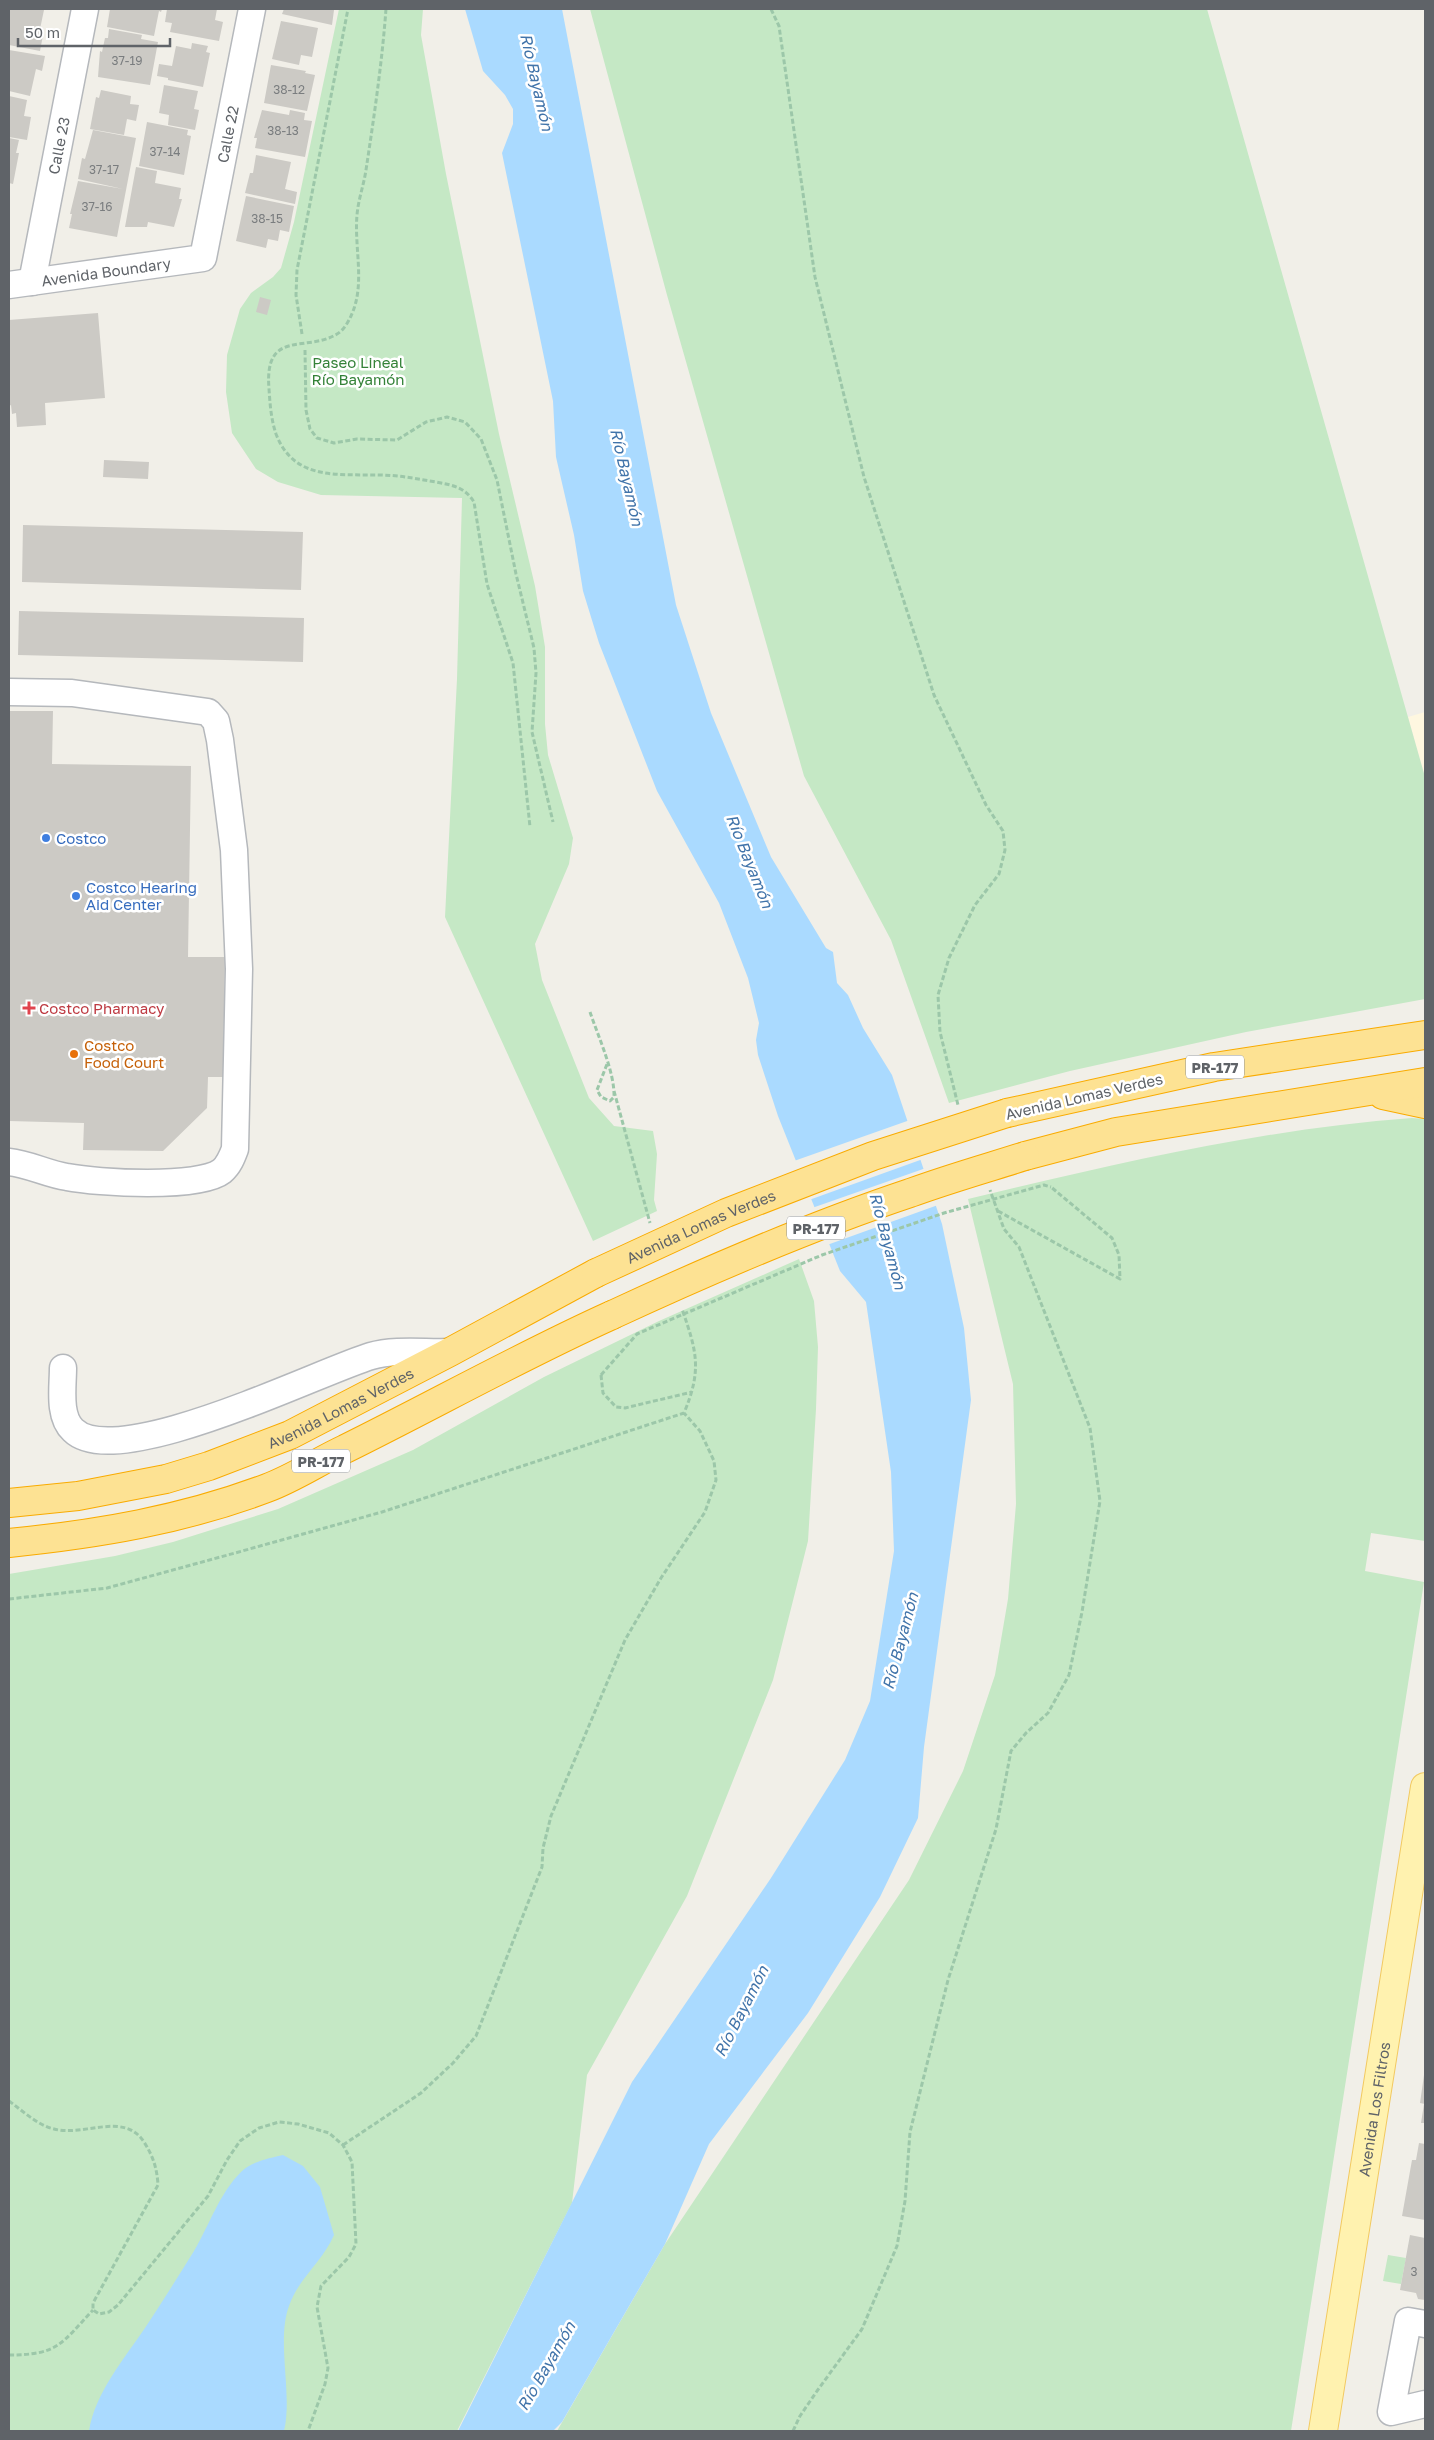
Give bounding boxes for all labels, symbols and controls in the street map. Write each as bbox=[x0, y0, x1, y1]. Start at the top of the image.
scale bar bbox=[18, 15, 170, 47]
text: 50 m bbox=[25, 23, 60, 41]
water label: Río Bayamón bbox=[516, 31, 558, 134]
house number: 37-19 bbox=[111, 53, 143, 68]
house number: 38-12 bbox=[273, 82, 305, 97]
street label: Calle 22 bbox=[213, 104, 242, 164]
street label: Calle 23 bbox=[44, 115, 73, 176]
house number: 38-13 bbox=[267, 123, 299, 138]
house number: 37-14 bbox=[149, 144, 181, 159]
house number: 37-17 bbox=[89, 162, 119, 177]
house number: 37-16 bbox=[81, 199, 113, 214]
house number: 38-15 bbox=[251, 211, 283, 226]
street label: Avenida Boundary bbox=[40, 253, 173, 289]
park label: Paseo Lineal Río Bayamón bbox=[311, 353, 405, 388]
water label: Río Bayamón bbox=[606, 426, 648, 529]
water label: Río Bayamón bbox=[722, 811, 778, 912]
place label: Costco bbox=[56, 829, 106, 847]
marker: Costco bbox=[40, 832, 52, 844]
place label: Costco Hearing Aid Center bbox=[86, 878, 197, 913]
marker: Costco Hearing Aid Center bbox=[70, 890, 82, 902]
place label: Costco Pharmacy bbox=[39, 999, 165, 1017]
marker: Costco Pharmacy bbox=[23, 1002, 35, 1014]
place label: Costco Food Court bbox=[84, 1036, 164, 1071]
marker: Costco Food Court bbox=[68, 1048, 80, 1060]
road number: PR-177 bbox=[1186, 1056, 1244, 1078]
street label: Avenida Lomas Verdes bbox=[1004, 1069, 1164, 1123]
street label: Avenida Lomas Verdes bbox=[624, 1186, 778, 1267]
water label: Río Bayamón bbox=[865, 1190, 911, 1293]
road number: PR-177 bbox=[787, 1216, 845, 1240]
street label: Avenida Lomas Verdes bbox=[265, 1363, 417, 1452]
road number: PR-177 bbox=[292, 1450, 350, 1472]
water label: Río Bayamón bbox=[877, 1589, 923, 1692]
water label: Río Bayamón bbox=[710, 1961, 773, 2060]
street label: Avenida Los Filtros bbox=[1354, 2040, 1394, 2178]
house number: 3 bbox=[1410, 2264, 1418, 2279]
water label: Río Bayamón bbox=[513, 2317, 580, 2414]

